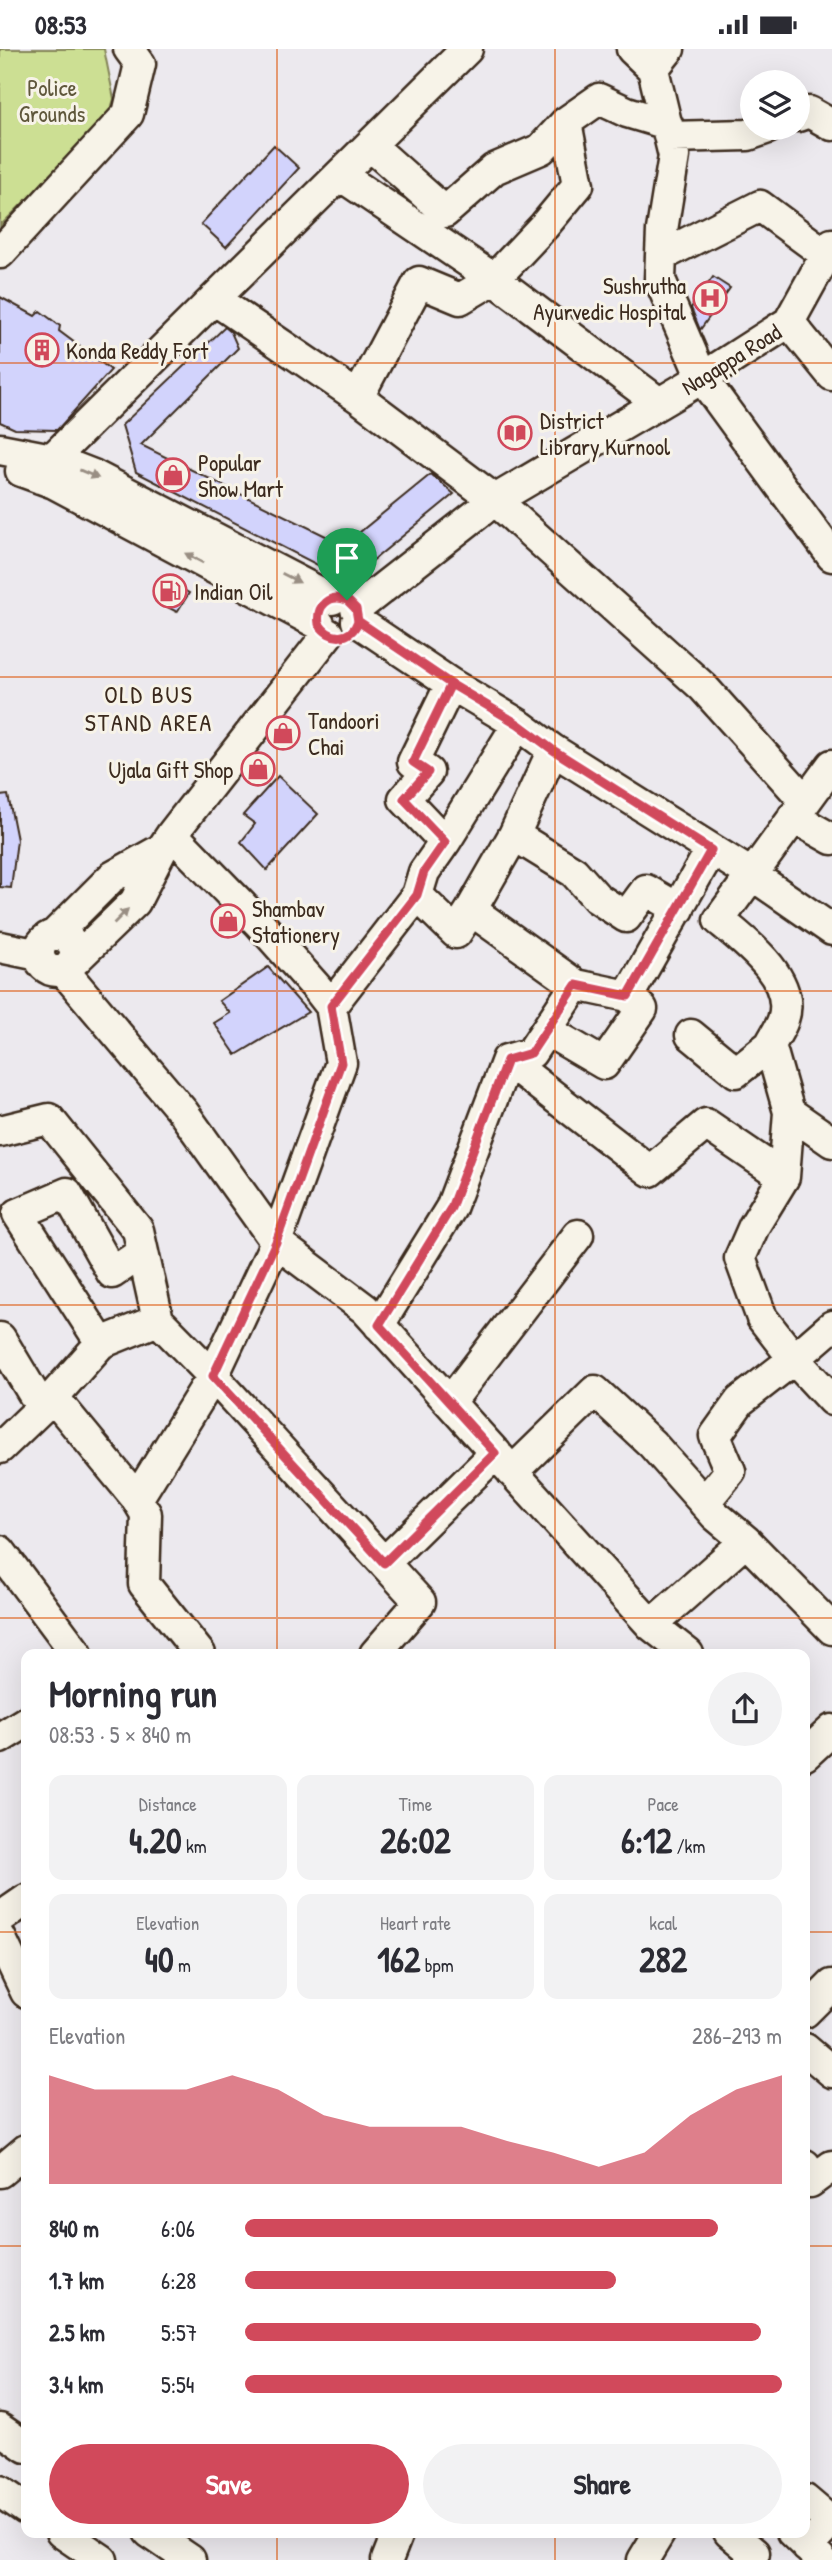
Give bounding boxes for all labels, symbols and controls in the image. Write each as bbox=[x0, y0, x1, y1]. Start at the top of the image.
text: 08:53 bbox=[35, 7, 87, 42]
map controls bbox=[740, 70, 810, 140]
button: layers bbox=[740, 70, 810, 140]
park label: Police Grounds bbox=[19, 72, 85, 129]
place label: Sushrutha Ayurvedic Hospital bbox=[533, 270, 687, 327]
hospital icon: Sushrutha Ayurvedic Hospital bbox=[691, 279, 729, 317]
street label: Nagappa Road bbox=[675, 316, 787, 402]
building icon: Konda Reddy Fort bbox=[23, 331, 61, 369]
place label: Konda Reddy Fort bbox=[66, 335, 209, 366]
place label: District Library Kurnool bbox=[540, 405, 671, 462]
library icon: District Library Kurnool bbox=[496, 414, 534, 452]
place label: Popular Show Mart bbox=[198, 447, 284, 504]
shop icon: Popular Show Mart bbox=[154, 456, 192, 494]
one-way arrow bbox=[78, 469, 99, 480]
pin bbox=[317, 528, 377, 600]
icon: arrive bbox=[328, 539, 366, 577]
one-way arrow bbox=[184, 552, 204, 563]
fuel station icon: Indian Oil bbox=[151, 572, 189, 610]
one-way arrow bbox=[281, 572, 301, 583]
place label: Indian Oil bbox=[194, 576, 274, 607]
district label: OLD BUS STAND AREA bbox=[85, 678, 213, 738]
place label: Tandoori Chai bbox=[308, 705, 380, 762]
shop icon: Tandoori Chai bbox=[264, 714, 302, 752]
shop icon: Ujala Gift Shop bbox=[239, 750, 277, 788]
place label: Ujala Gift Shop bbox=[109, 754, 233, 785]
place label: Shambav Stationery bbox=[252, 893, 340, 950]
shop icon: Shambav Stationery bbox=[209, 902, 247, 940]
one-way arrow bbox=[112, 908, 129, 924]
text: Morning run bbox=[49, 1667, 217, 1719]
button: share bbox=[708, 1672, 782, 1746]
text: 08:53 · 5 × 840 m bbox=[49, 1719, 191, 1750]
text: Distance bbox=[139, 1791, 197, 1817]
text: Time bbox=[399, 1791, 432, 1817]
text: Pace bbox=[647, 1791, 679, 1817]
text: 4.20 bbox=[129, 1817, 182, 1864]
text: 26:02 bbox=[380, 1817, 451, 1864]
text: 6:12 bbox=[621, 1817, 672, 1864]
text: km bbox=[182, 1833, 207, 1859]
text: /km bbox=[672, 1833, 705, 1859]
text: Elevation bbox=[136, 1910, 199, 1936]
text: Heart rate bbox=[380, 1910, 451, 1936]
text: kcal bbox=[649, 1910, 677, 1936]
text: 40 bbox=[145, 1936, 174, 1983]
text: 162 bbox=[377, 1936, 420, 1983]
text: 282 bbox=[639, 1936, 687, 1983]
text: m bbox=[174, 1952, 191, 1978]
text: bpm bbox=[420, 1952, 454, 1978]
text: Elevation bbox=[49, 2020, 125, 2051]
text: 286–293 m bbox=[692, 2020, 782, 2051]
text: 840 m bbox=[49, 2213, 99, 2244]
text: 6:06 bbox=[161, 2213, 195, 2244]
text: 1.7 km bbox=[49, 2265, 104, 2296]
text: 6:28 bbox=[161, 2265, 196, 2296]
text: 2.5 km bbox=[49, 2317, 105, 2348]
text: 5:57 bbox=[161, 2317, 197, 2348]
text: 3.4 km bbox=[49, 2369, 103, 2400]
text: 5:54 bbox=[161, 2369, 194, 2400]
button: Save bbox=[49, 2444, 409, 2524]
button: Share bbox=[423, 2444, 782, 2524]

